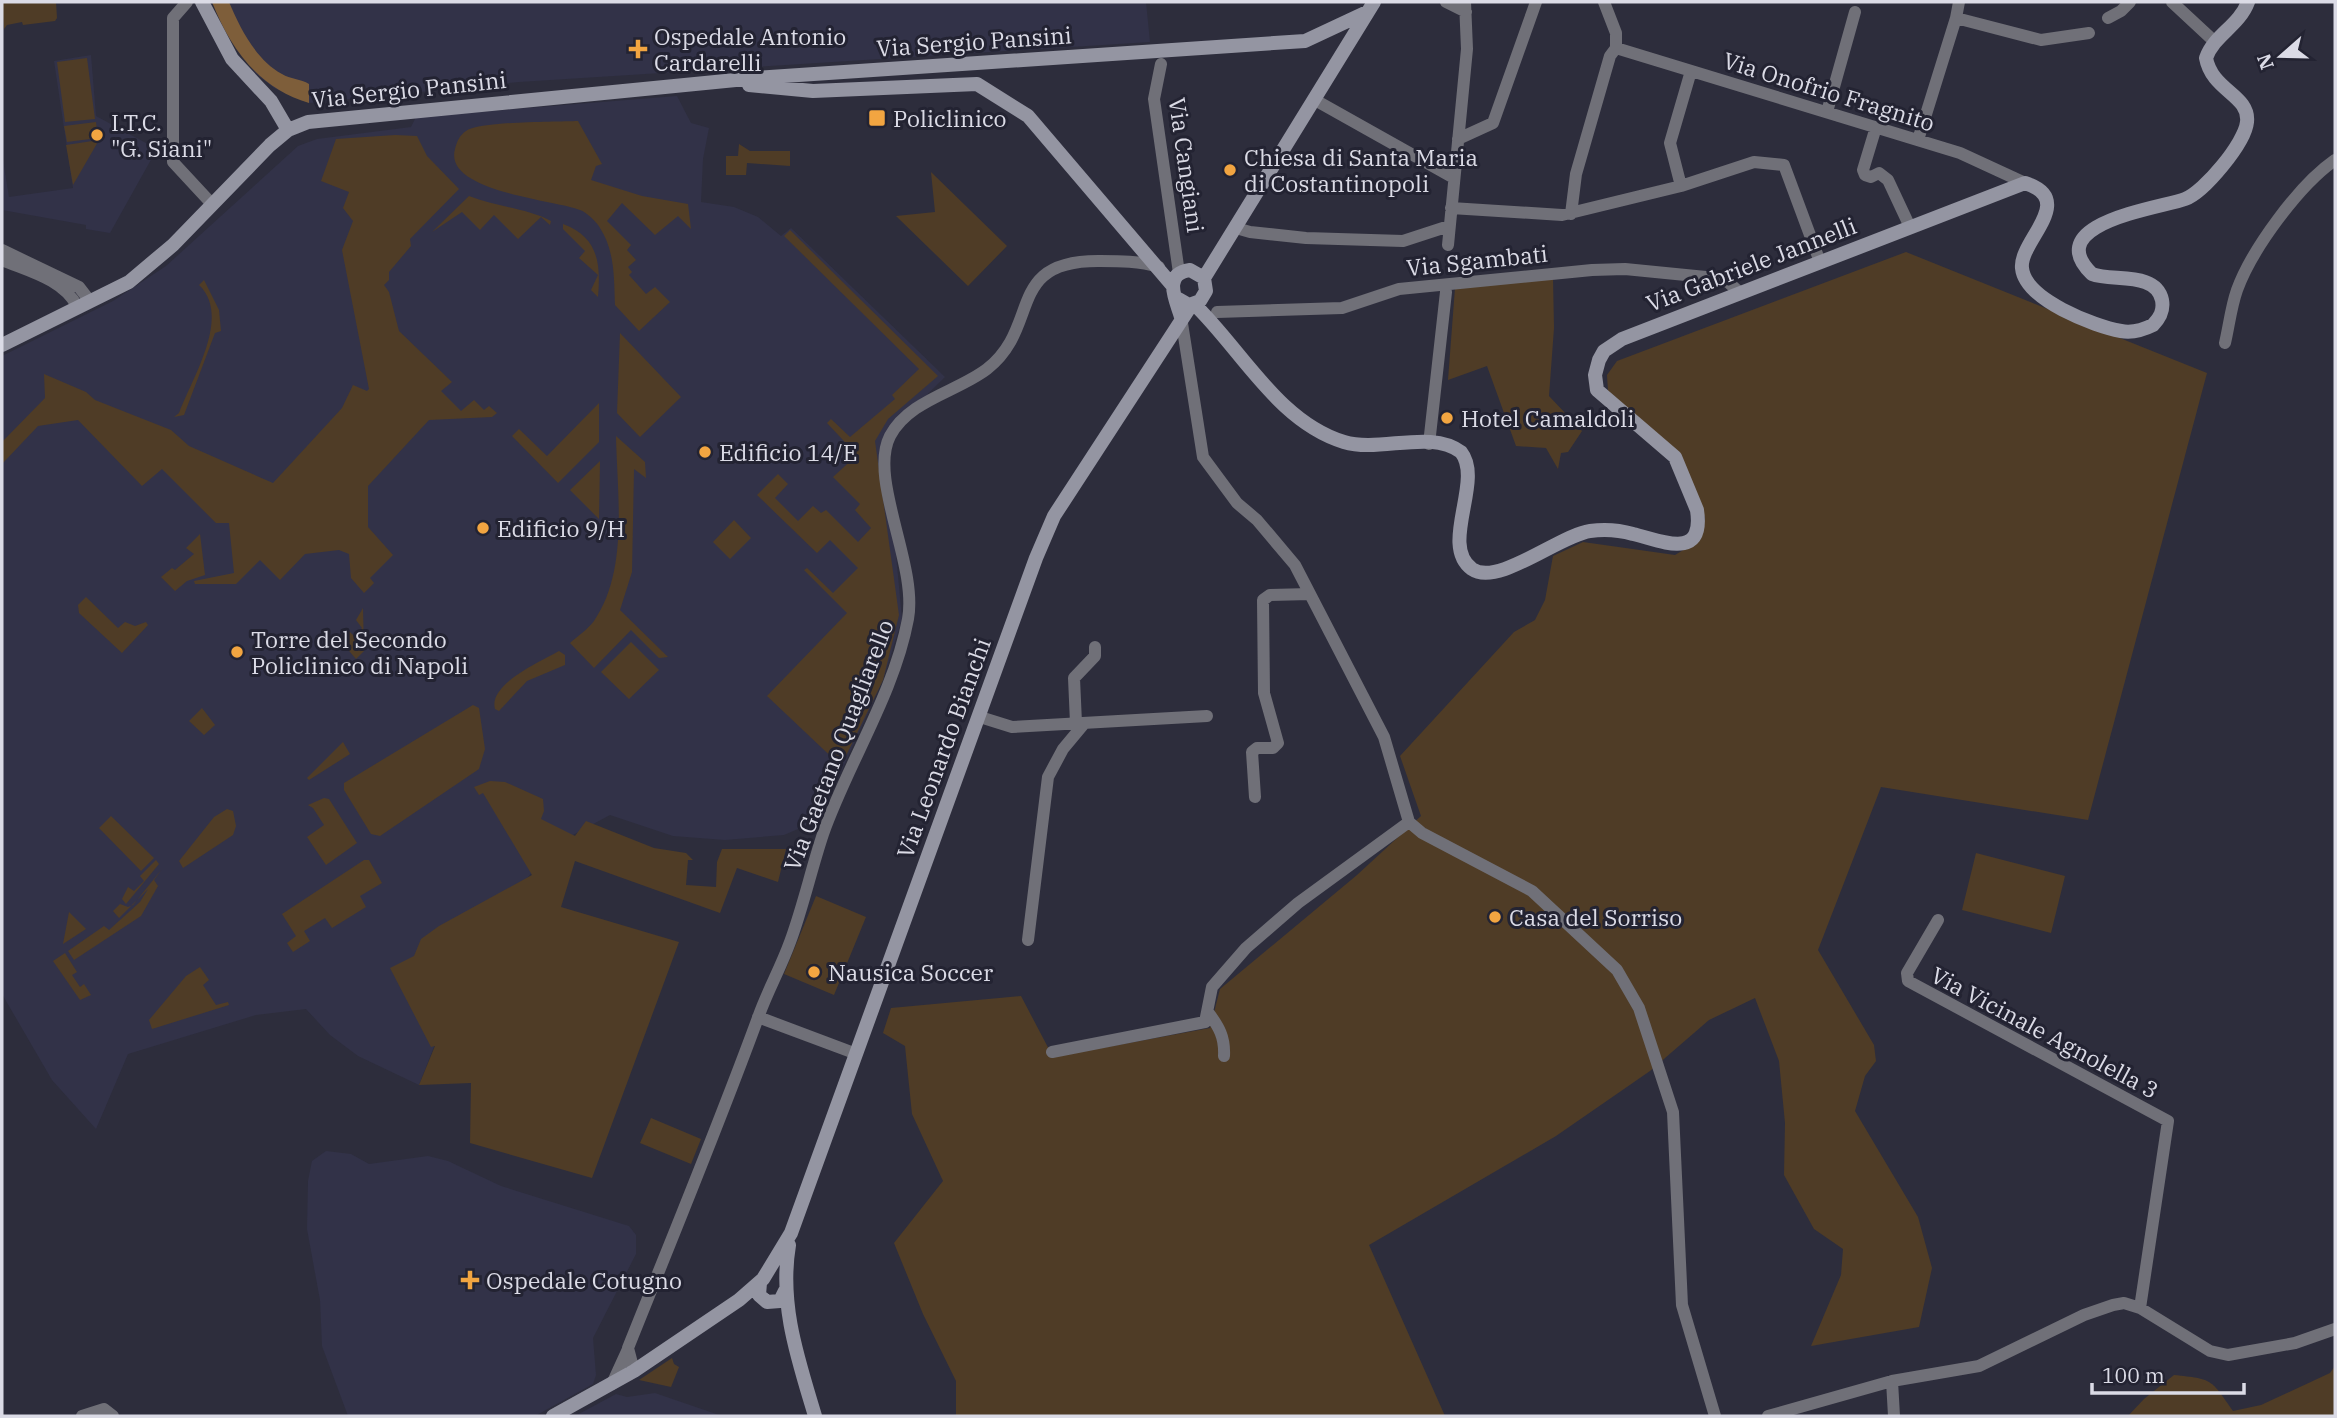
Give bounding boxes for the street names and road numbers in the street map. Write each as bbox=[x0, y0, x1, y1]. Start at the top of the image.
street label: Via Sergio Pansini bbox=[875, 19, 1073, 63]
street label: Via Onofrio Fragnito bbox=[1720, 45, 1938, 137]
street label: Via Sergio Pansini bbox=[310, 64, 508, 114]
street label: Via Cangiani bbox=[1163, 95, 1211, 235]
street label: Via Gabriele Jannelli bbox=[1642, 210, 1860, 318]
street label: Via Sgambati bbox=[1405, 238, 1549, 282]
street label: Via Gaetano Quagliarello bbox=[776, 615, 900, 875]
street label: Via Leonardo Bianchi bbox=[889, 634, 997, 862]
street label: Via Vicinale Agnolella 3 bbox=[1926, 959, 2164, 1105]

